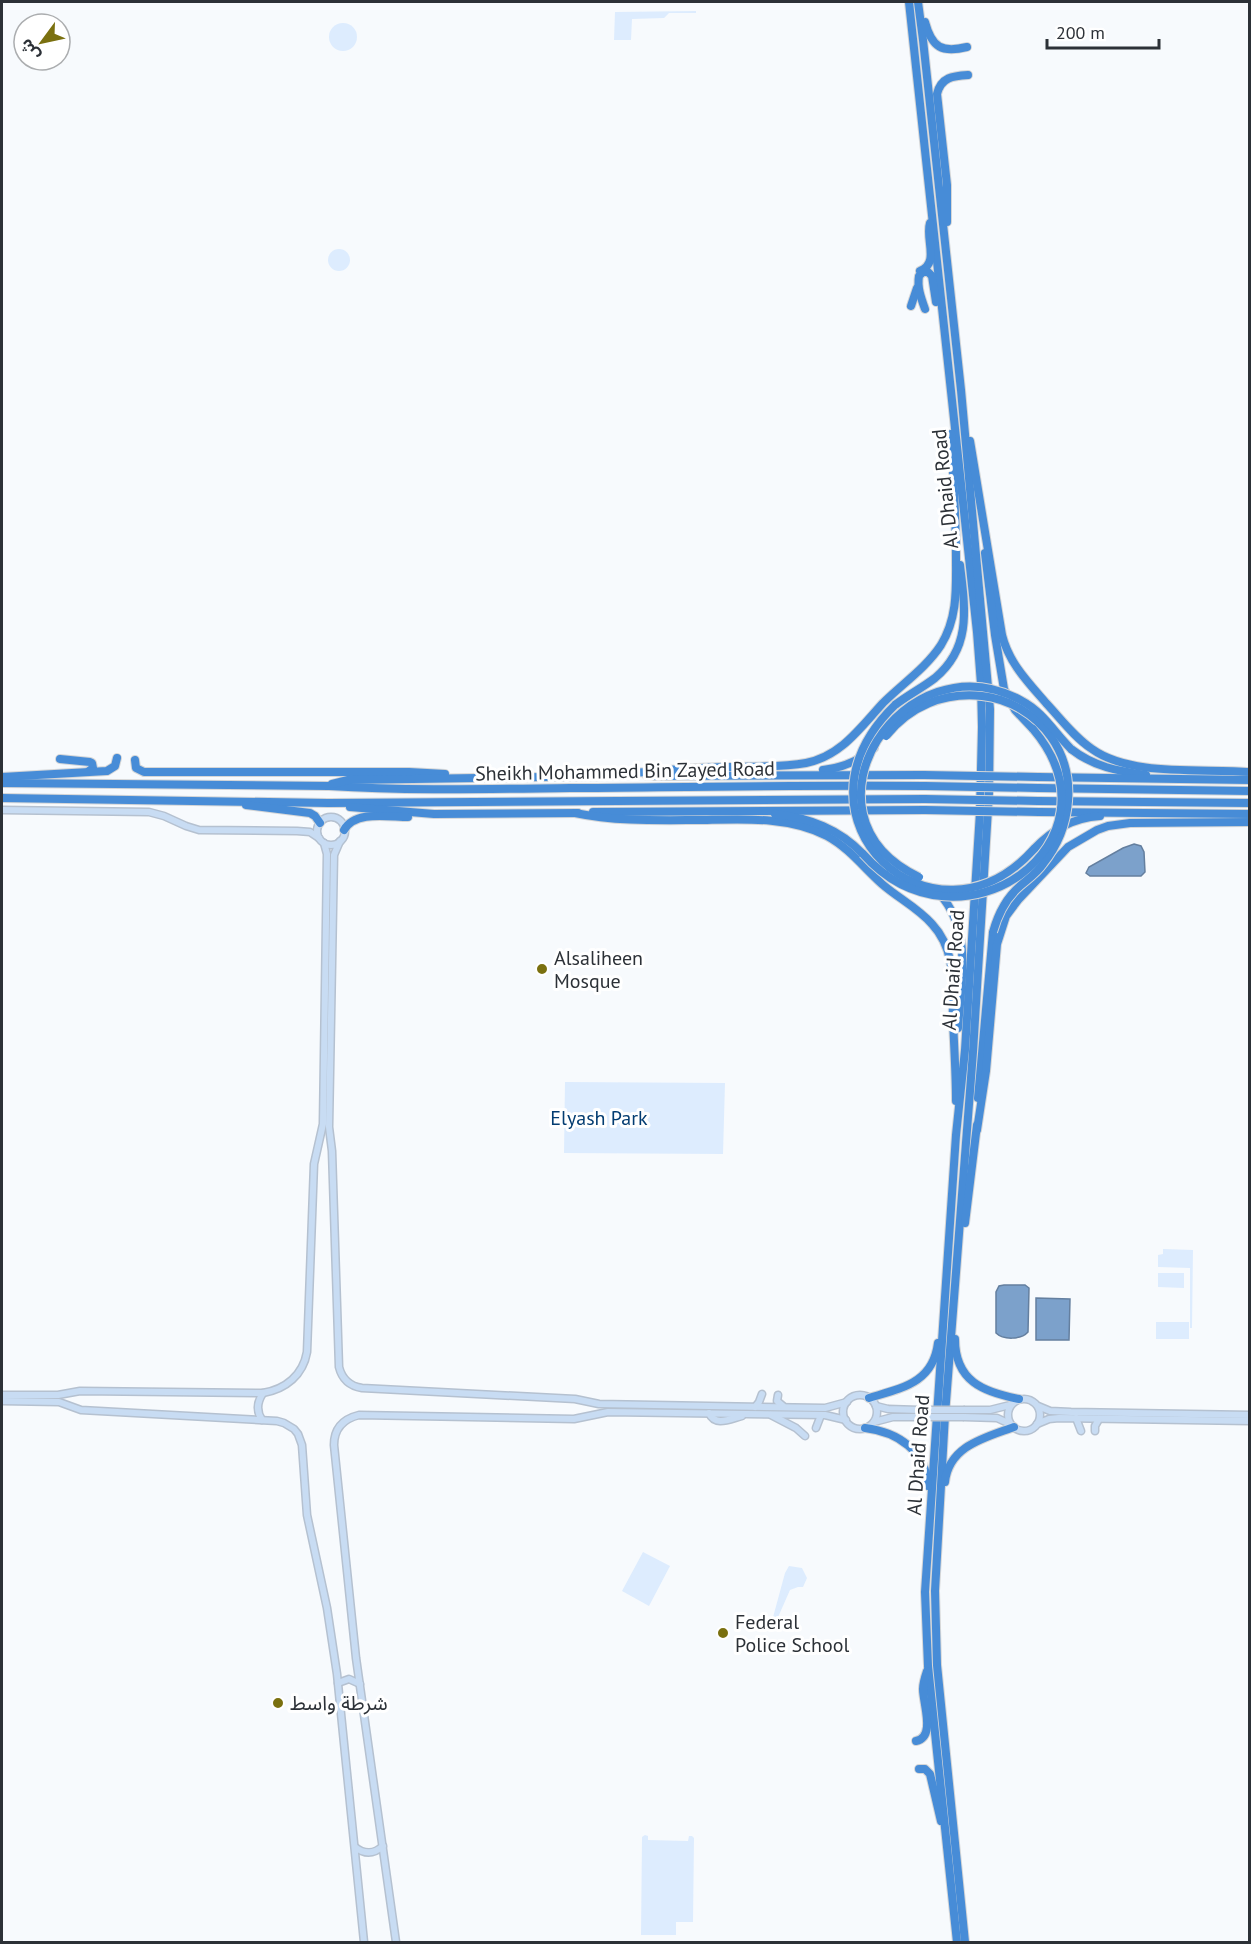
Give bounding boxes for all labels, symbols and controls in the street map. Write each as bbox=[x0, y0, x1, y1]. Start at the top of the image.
north arrow bbox=[12, 12, 72, 72]
scale bar bbox=[1047, 12, 1160, 50]
text: 200 m bbox=[1056, 21, 1105, 44]
text: ش bbox=[15, 35, 44, 65]
street label: Al Dhaid Road bbox=[926, 428, 964, 550]
street label: Sheikh Mohammed Bin Zayed Road bbox=[475, 755, 775, 787]
street label: Al Dhaid Road bbox=[936, 909, 970, 1031]
place label: Alsaliheen Mosque bbox=[554, 945, 643, 994]
marker: Alsaliheen Mosque bbox=[535, 962, 549, 976]
park label: Elyash Park bbox=[550, 1105, 648, 1131]
street label: Al Dhaid Road bbox=[901, 1394, 935, 1516]
place label: Federal Police School bbox=[735, 1609, 849, 1658]
marker: Federal Police School bbox=[716, 1626, 730, 1640]
place label: شرطة واسط bbox=[290, 1690, 388, 1716]
marker: شرطة واسط bbox=[271, 1696, 285, 1710]

